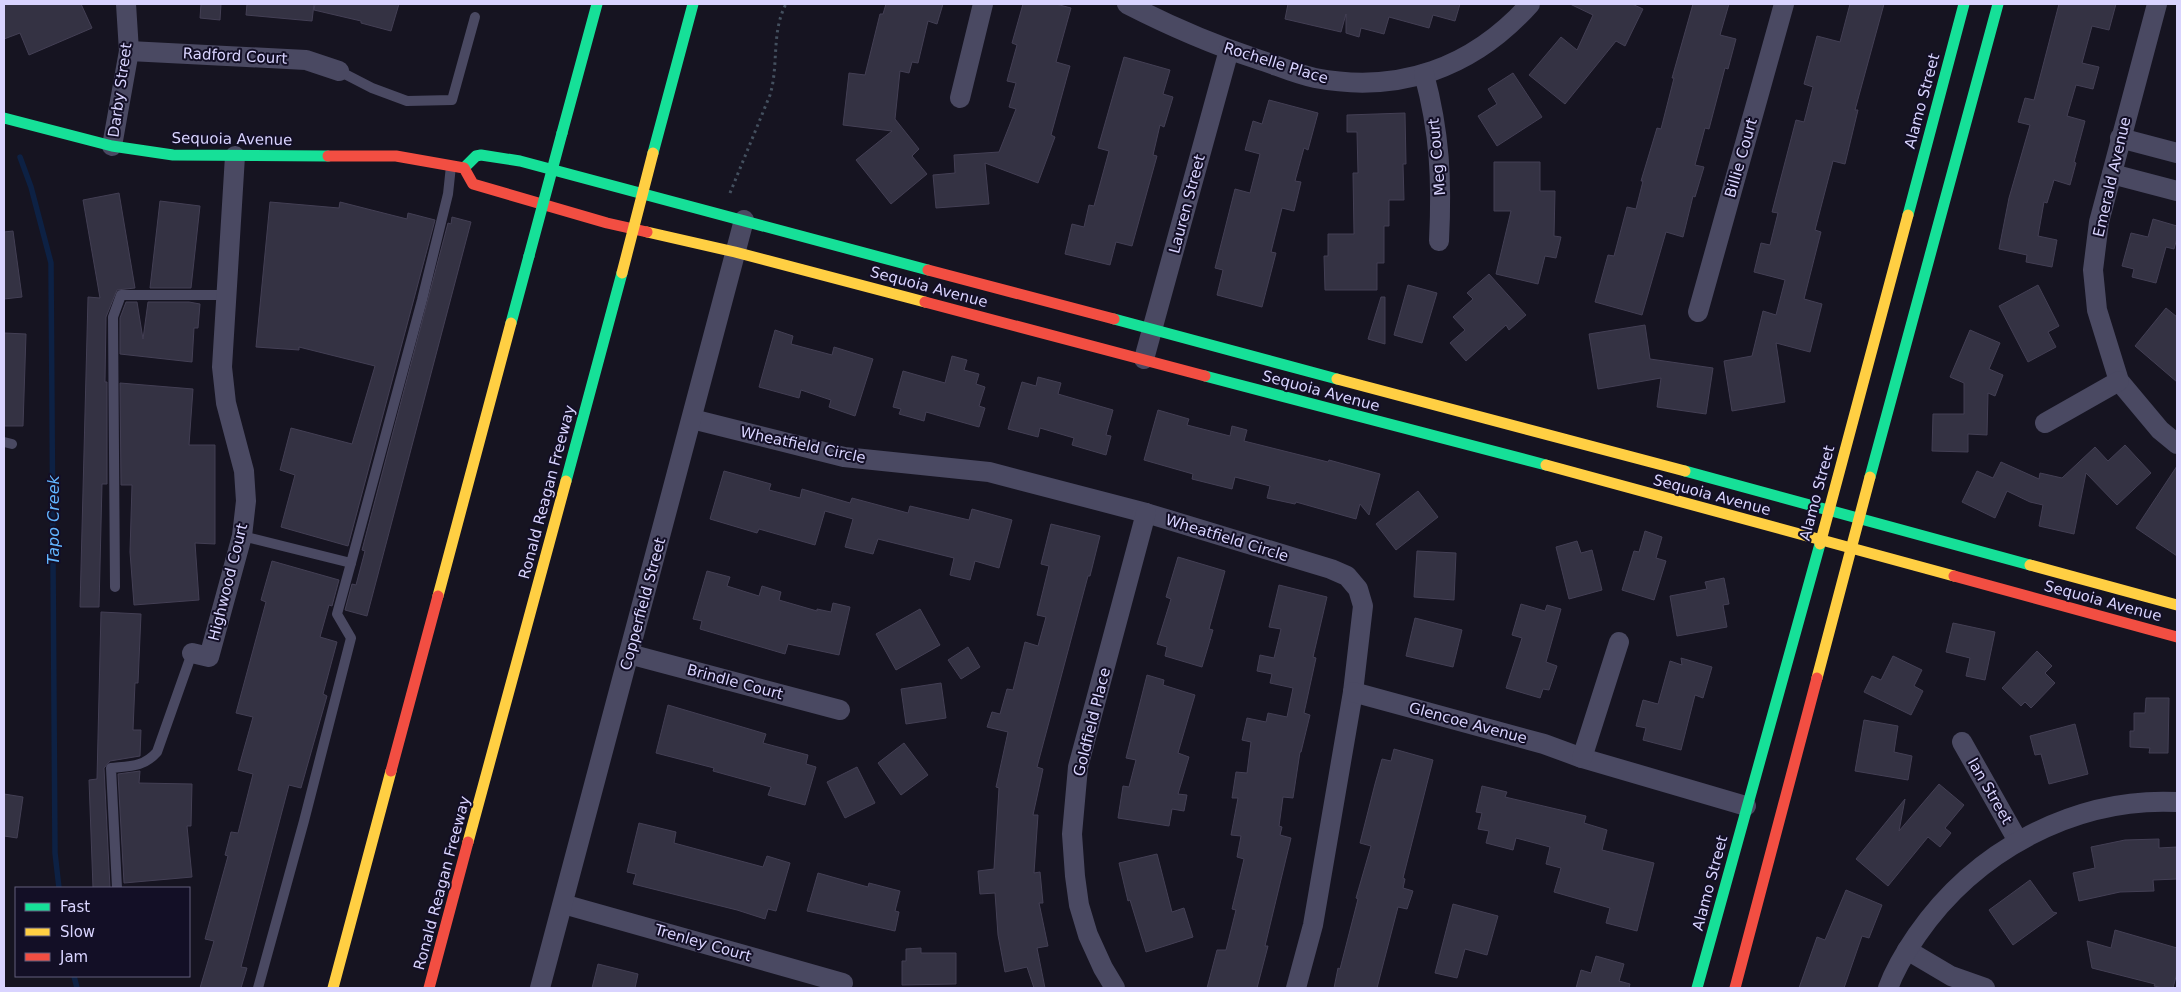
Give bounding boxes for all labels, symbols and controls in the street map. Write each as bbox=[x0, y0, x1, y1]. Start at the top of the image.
street label: Rochelle Place bbox=[1222, 39, 1330, 87]
street label: Darby Street bbox=[104, 41, 136, 139]
street label: Radford Court bbox=[182, 44, 288, 68]
street label: Alamo Street bbox=[1901, 51, 1943, 151]
street label: Emerald Avenue bbox=[2089, 115, 2135, 239]
street label: Billie Court bbox=[1721, 116, 1761, 200]
street label: Meg Court bbox=[1425, 117, 1449, 196]
street label: Sequoia Avenue bbox=[171, 129, 293, 149]
street label: Lauren Street bbox=[1165, 152, 1209, 256]
street label: Sequoia Avenue bbox=[868, 263, 990, 311]
street label: Sequoia Avenue bbox=[1260, 367, 1382, 415]
street label: Ronald Reagan Freeway bbox=[515, 403, 579, 581]
street label: Wheatfield Circle bbox=[739, 423, 867, 467]
street label: Alamo Street bbox=[1796, 443, 1838, 543]
street label: Sequoia Avenue bbox=[1651, 471, 1773, 519]
water label: Tapo Creek bbox=[44, 474, 63, 565]
street label: Wheatfield Circle bbox=[1163, 511, 1291, 565]
street label: Highwood Court bbox=[205, 521, 251, 643]
street label: Copperfield Street bbox=[617, 535, 669, 672]
street label: Sequoia Avenue bbox=[2042, 577, 2164, 625]
street label: Brindle Court bbox=[685, 660, 785, 704]
street label: Goldfield Place bbox=[1070, 666, 1114, 778]
street label: Glencoe Avenue bbox=[1407, 699, 1529, 747]
street label: Ian Street bbox=[1964, 755, 2016, 827]
street label: Ronald Reagan Freeway bbox=[410, 794, 474, 972]
street label: Alamo Street bbox=[1689, 833, 1731, 933]
legend bbox=[15, 887, 190, 977]
text: Fast bbox=[60, 898, 90, 916]
street label: Trenley Court bbox=[652, 920, 754, 965]
text: Slow bbox=[60, 923, 95, 941]
text: Jam bbox=[59, 948, 88, 966]

